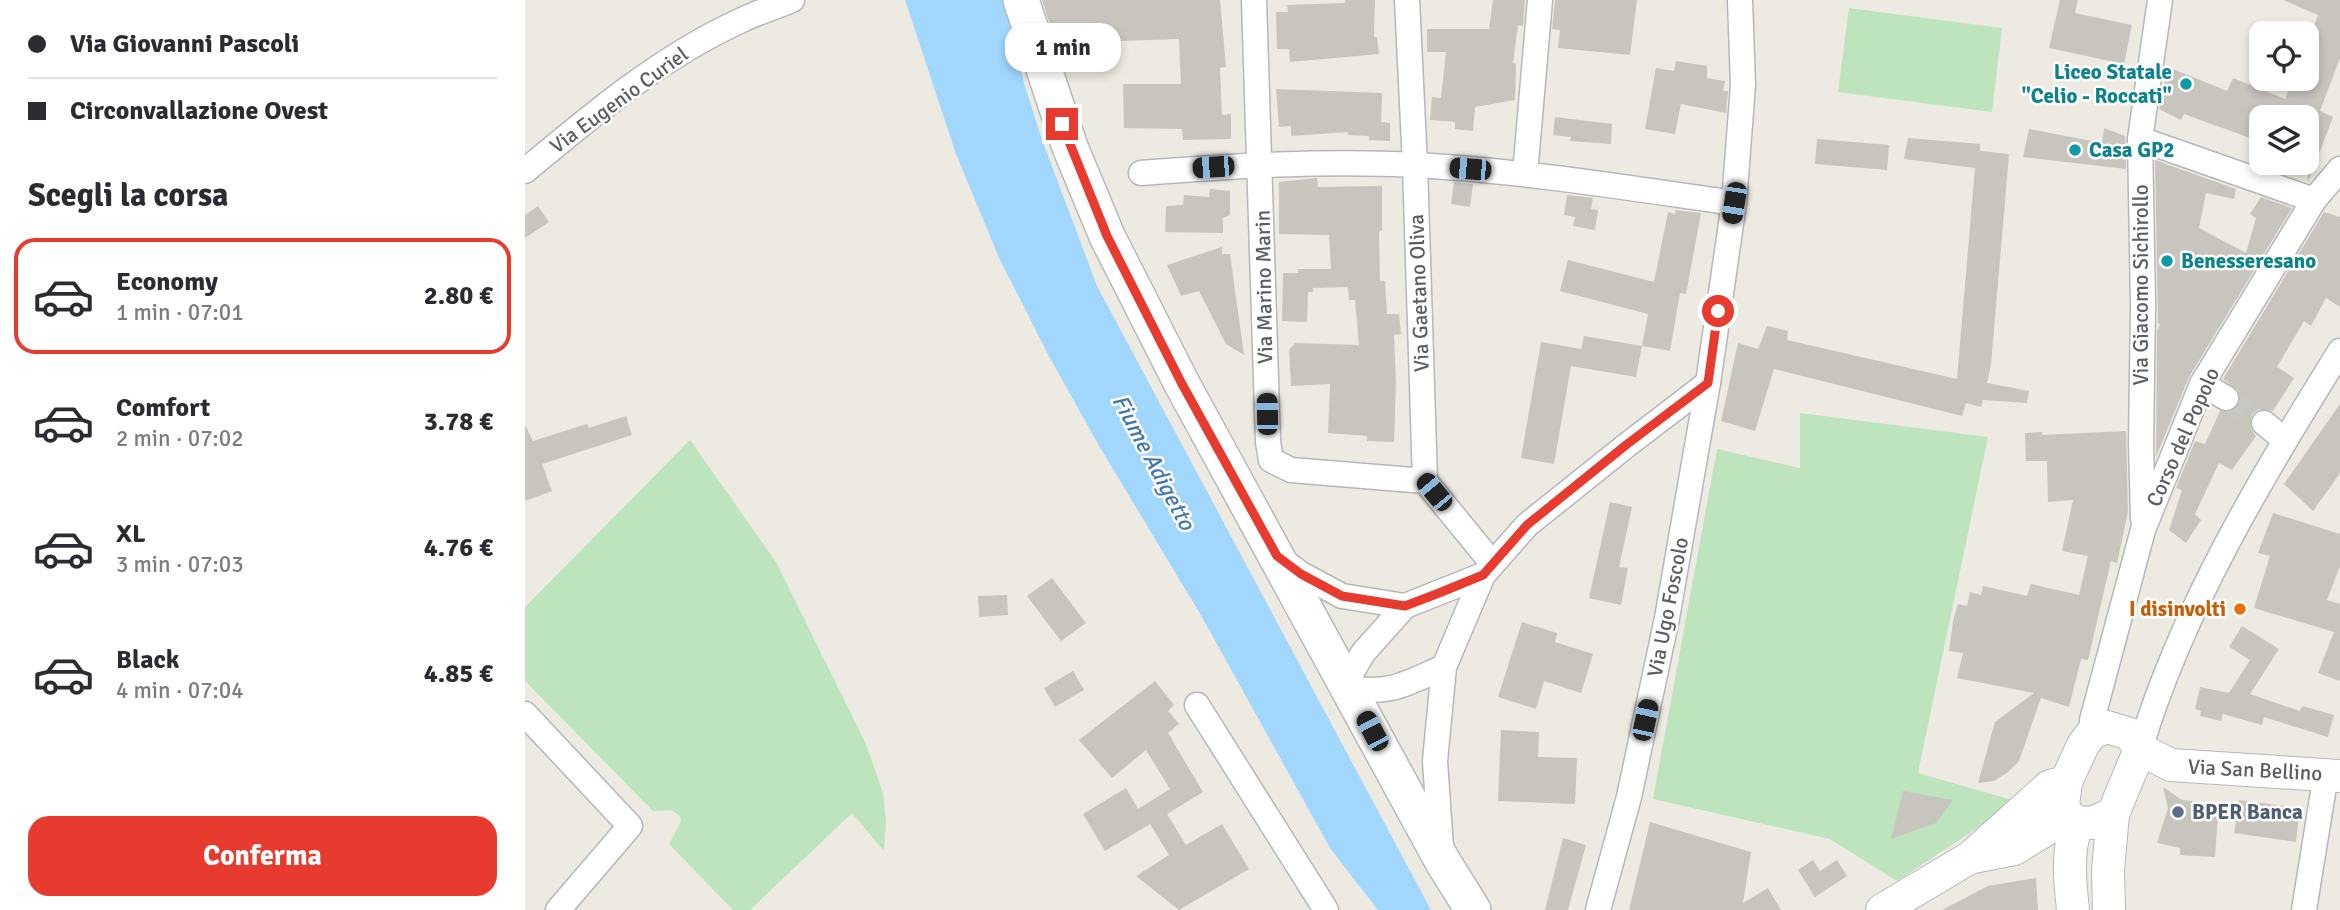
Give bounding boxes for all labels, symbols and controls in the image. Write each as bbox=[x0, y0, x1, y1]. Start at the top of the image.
map controls bbox=[2249, 21, 2319, 175]
button: locate bbox=[2249, 21, 2319, 91]
callout: 1 min bbox=[1004, 23, 1120, 72]
text: Via Giovanni Pascoli bbox=[70, 28, 299, 60]
text: 1 min bbox=[1035, 33, 1091, 62]
street label: Via Eugenio Curiel bbox=[545, 41, 693, 159]
place label: Liceo Statale "Celio - Roccati" bbox=[2021, 59, 2172, 109]
marker: Liceo Statale "Celio - Roccati" bbox=[2178, 76, 2194, 92]
text: Circonvallazione Ovest bbox=[70, 95, 328, 127]
button: layers bbox=[2249, 105, 2319, 175]
route end bbox=[1046, 108, 1078, 140]
place label: Casa GP2 bbox=[2089, 137, 2175, 163]
marker: Casa GP2 bbox=[2067, 142, 2083, 158]
car bbox=[1192, 155, 1235, 179]
car bbox=[1449, 157, 1492, 181]
text: Scegli la corsa bbox=[28, 176, 229, 215]
car bbox=[1721, 181, 1748, 225]
street label: Via Giacomo Sichirollo bbox=[2128, 184, 2154, 386]
street label: Via Marino Marin bbox=[1250, 210, 1278, 364]
street label: Via Gaetano Oliva bbox=[1403, 214, 1435, 372]
place label: Benesseresano bbox=[2181, 248, 2316, 274]
marker: Benesseresano bbox=[2159, 253, 2175, 269]
icon: car bbox=[32, 265, 95, 328]
text: Economy bbox=[116, 266, 218, 298]
text: 2.80 € bbox=[424, 280, 493, 312]
route start bbox=[1702, 295, 1734, 327]
text: 1 min · 07:01 bbox=[116, 298, 244, 327]
street label: Corso del Popolo bbox=[2141, 363, 2225, 511]
water label: Fiume Adigetto bbox=[1106, 389, 1202, 536]
icon: car bbox=[32, 391, 95, 454]
text: Comfort bbox=[116, 392, 210, 424]
car bbox=[1257, 393, 1278, 435]
text: 3.78 € bbox=[424, 406, 493, 438]
text: 2 min · 07:02 bbox=[116, 424, 244, 453]
car bbox=[1413, 469, 1456, 515]
icon: car bbox=[32, 517, 95, 580]
text: XL bbox=[116, 518, 146, 550]
text: 4.76 € bbox=[424, 532, 493, 564]
street label: Via Ugo Foscolo bbox=[1642, 535, 1694, 679]
text: 3 min · 07:03 bbox=[116, 550, 244, 579]
place label: I disinvolti bbox=[2129, 596, 2226, 622]
marker: I disinvolti bbox=[2232, 601, 2248, 617]
icon: car bbox=[32, 643, 95, 706]
text: Black bbox=[116, 644, 179, 676]
text: 4.85 € bbox=[424, 658, 493, 690]
text: 4 min · 07:04 bbox=[116, 676, 244, 705]
car bbox=[1631, 697, 1660, 743]
car bbox=[1353, 708, 1392, 754]
street label: Via San Bellino bbox=[2187, 753, 2323, 787]
place label: BPER Banca bbox=[2192, 799, 2303, 825]
marker: BPER Banca bbox=[2170, 804, 2186, 820]
button: Conferma bbox=[28, 816, 497, 896]

